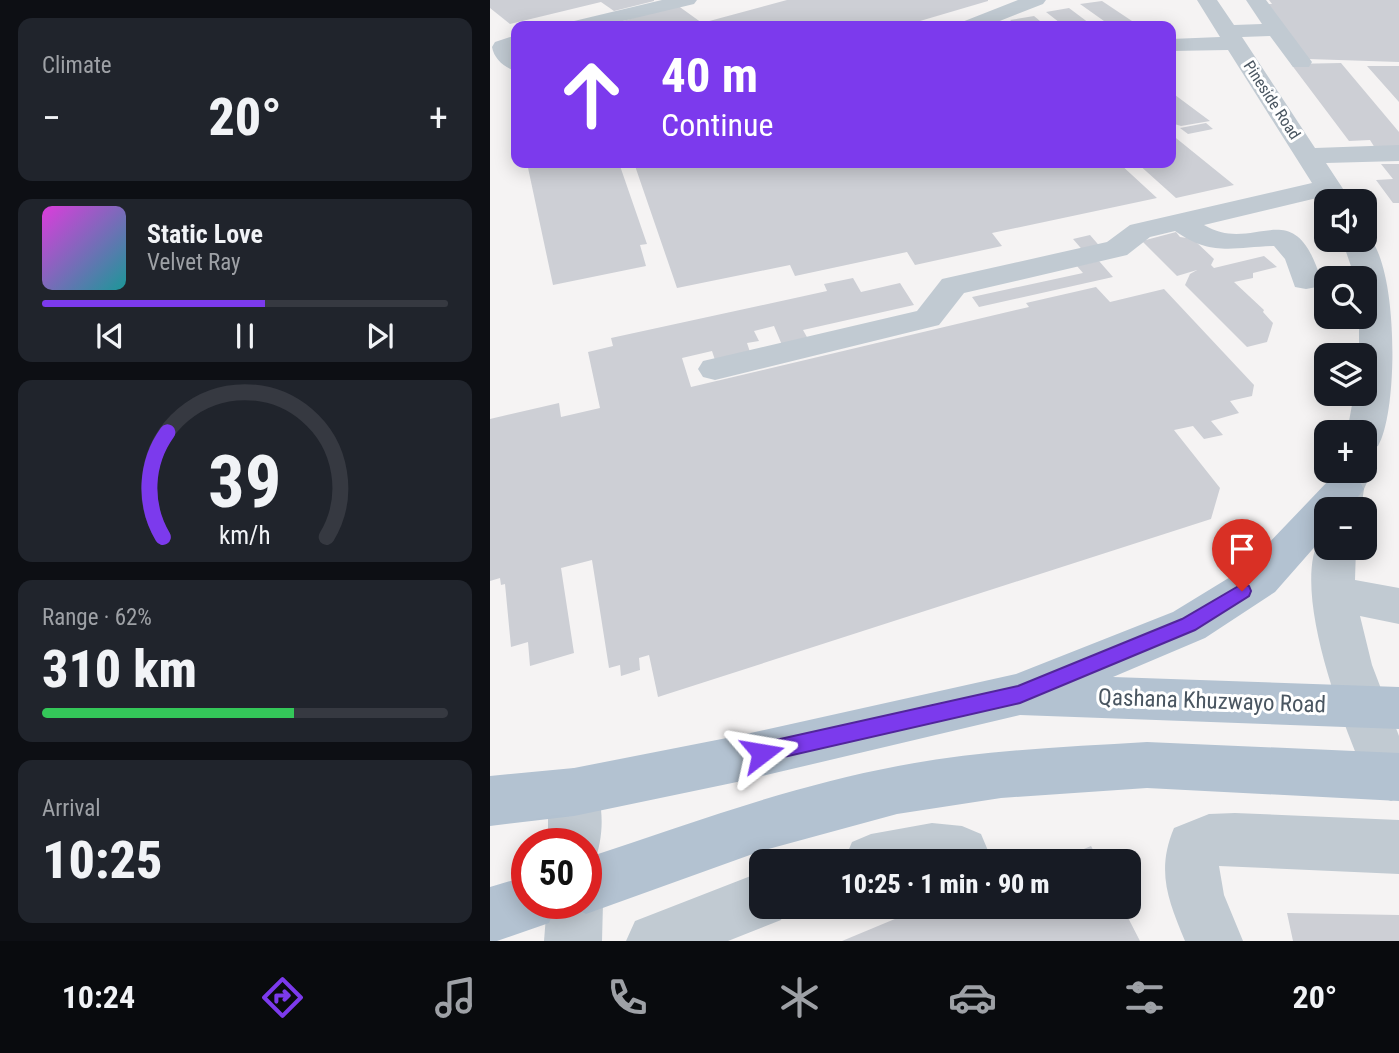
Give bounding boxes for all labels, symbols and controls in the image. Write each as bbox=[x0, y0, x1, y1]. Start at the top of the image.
text: 40 m bbox=[661, 47, 758, 104]
icon: ahead bbox=[546, 49, 637, 140]
text: Climate bbox=[42, 52, 112, 79]
street label: Pineside Road bbox=[1240, 57, 1304, 143]
text: 20° bbox=[208, 87, 282, 148]
text: − bbox=[42, 96, 61, 140]
text: + bbox=[429, 96, 448, 140]
text: Continue bbox=[661, 106, 773, 144]
map controls bbox=[1314, 189, 1377, 560]
button: sound bbox=[1314, 189, 1377, 252]
text: Static Love bbox=[147, 219, 263, 249]
text: Velvet Ray bbox=[147, 249, 241, 276]
button: search bbox=[1314, 266, 1377, 329]
icon: previous bbox=[91, 317, 129, 355]
icon: pause bbox=[226, 317, 264, 355]
icon: next bbox=[361, 317, 399, 355]
button: layers bbox=[1314, 343, 1377, 406]
button: + bbox=[1314, 420, 1377, 483]
text: 39 bbox=[208, 439, 282, 525]
button: − bbox=[1314, 497, 1377, 560]
pin bbox=[1212, 519, 1272, 591]
text: km/h bbox=[219, 520, 271, 549]
icon: arrive bbox=[1223, 530, 1261, 568]
text: Range · 62% bbox=[42, 604, 152, 631]
text: 310 km bbox=[42, 639, 197, 700]
street label: Qashana Khuzwayo Road bbox=[1098, 684, 1326, 718]
position arrow bbox=[725, 716, 799, 790]
text: Arrival bbox=[42, 795, 101, 822]
speed limit sign: 50 bbox=[511, 828, 602, 919]
text: 10:25 bbox=[42, 830, 162, 891]
text: 10:25 · 1 min · 90 m bbox=[840, 869, 1050, 899]
icon: directions bbox=[258, 973, 307, 1022]
icon: music bbox=[431, 973, 480, 1022]
icon: phone bbox=[603, 973, 652, 1022]
icon: climate bbox=[775, 973, 824, 1022]
icon: car bbox=[948, 973, 997, 1022]
icon: filters bbox=[1120, 973, 1169, 1022]
text: 10:24 bbox=[62, 978, 135, 1016]
text: 20° bbox=[1293, 978, 1337, 1016]

